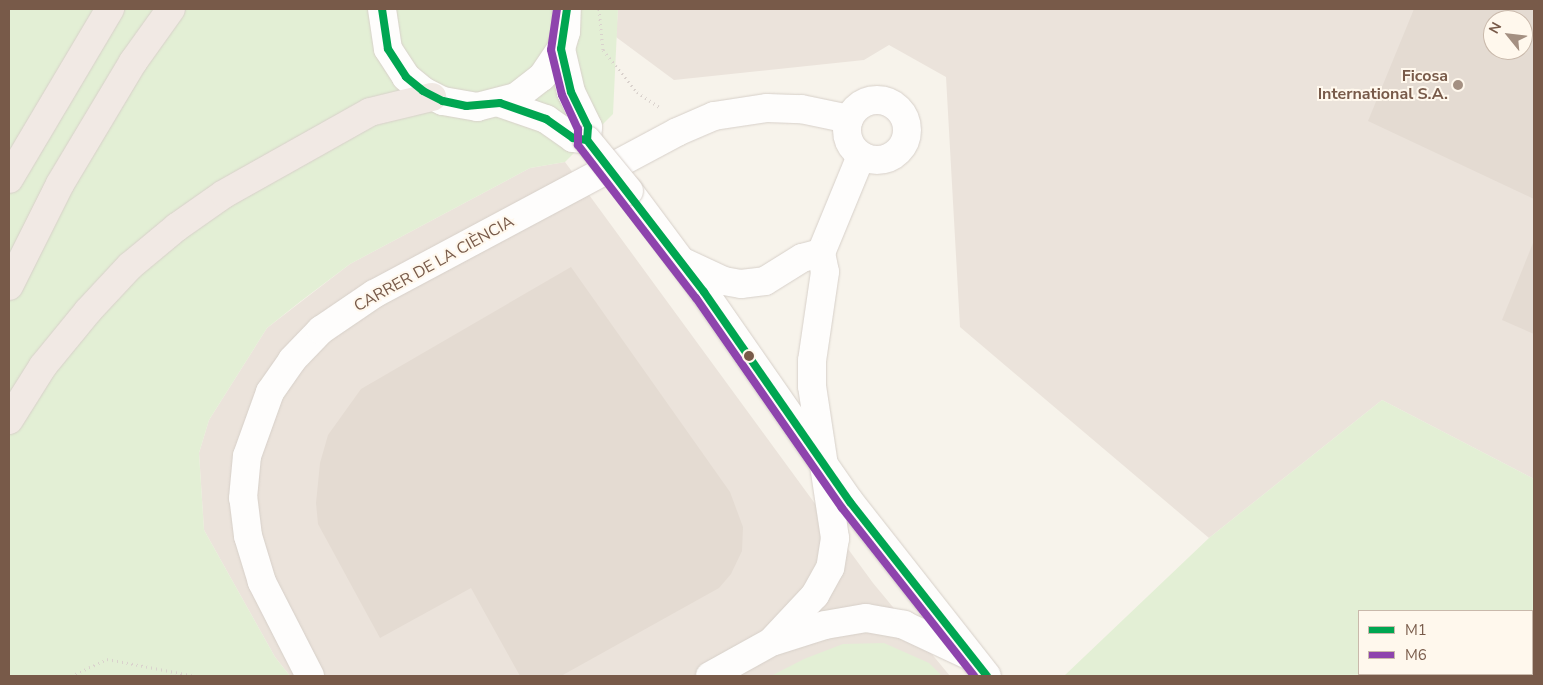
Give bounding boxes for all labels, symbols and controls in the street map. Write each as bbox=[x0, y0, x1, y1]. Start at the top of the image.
north arrow bbox=[1483, 10, 1533, 60]
text: N bbox=[1484, 19, 1506, 37]
place label: Ficosa International S.A. bbox=[1318, 66, 1448, 104]
marker: Ficosa International S.A. bbox=[1452, 79, 1464, 91]
street label: CARRER DE LA CIÈNCIA bbox=[351, 212, 517, 316]
unlabelled marker bbox=[744, 351, 754, 361]
legend bbox=[1358, 610, 1533, 675]
text: M1 bbox=[1405, 620, 1427, 640]
text: M6 bbox=[1405, 645, 1427, 665]

